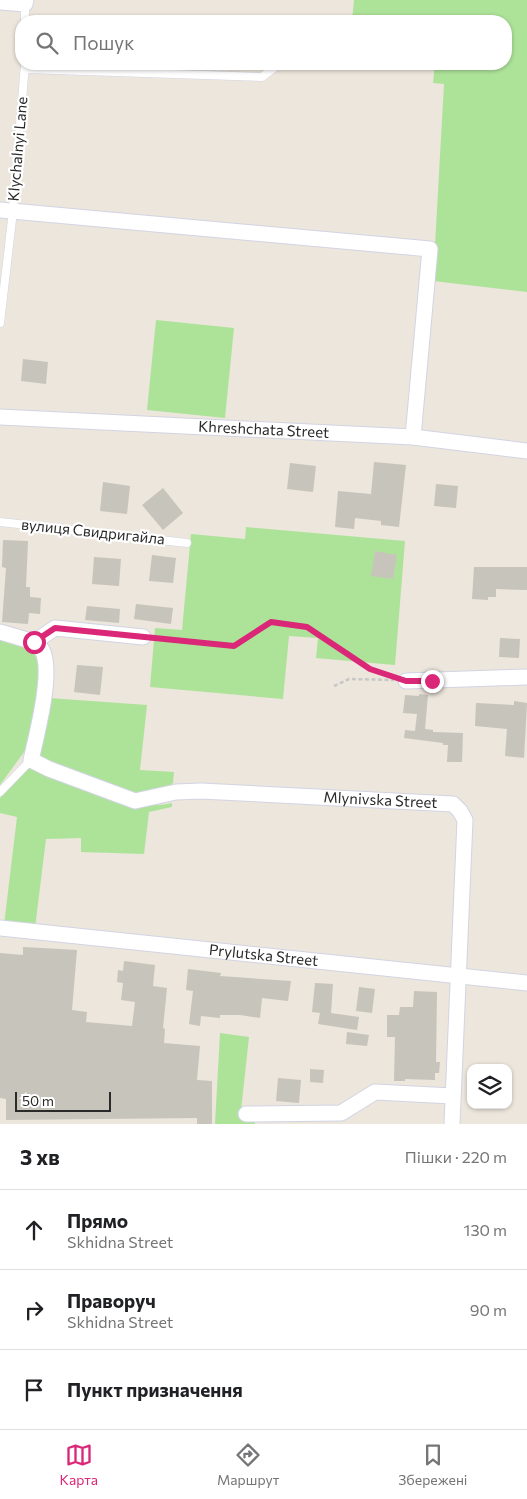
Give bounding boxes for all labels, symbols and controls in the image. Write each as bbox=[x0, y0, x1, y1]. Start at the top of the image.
search box bbox=[15, 15, 512, 70]
icon: search bbox=[33, 29, 61, 57]
text: Пошук bbox=[73, 31, 134, 54]
street label: Klychalnyi Lane bbox=[3, 96, 31, 202]
street label: Khreshchata Street bbox=[198, 417, 330, 441]
street label: вулиця Свидригайла bbox=[20, 515, 166, 547]
route start bbox=[23, 631, 46, 654]
route end bbox=[421, 670, 444, 693]
street label: Mlynivska Street bbox=[323, 787, 438, 811]
street label: Prylutska Street bbox=[208, 940, 319, 969]
map controls bbox=[467, 1064, 512, 1109]
button: layers bbox=[467, 1064, 512, 1109]
scale bar bbox=[15, 1089, 111, 1112]
text: 50 m bbox=[22, 1092, 54, 1109]
text: 3 хв bbox=[20, 1144, 60, 1169]
text: Пішки · 220 m bbox=[405, 1147, 507, 1166]
text: Прямо bbox=[67, 1209, 128, 1232]
icon: ahead bbox=[20, 1216, 48, 1244]
text: 130 m bbox=[464, 1220, 507, 1239]
text: Skhidna Street bbox=[67, 1232, 173, 1251]
text: Праворуч bbox=[67, 1289, 156, 1312]
icon: right bbox=[20, 1296, 48, 1324]
text: 90 m bbox=[470, 1300, 507, 1319]
text: Skhidna Street bbox=[67, 1312, 173, 1331]
icon: arrive bbox=[20, 1376, 48, 1404]
text: Пункт призначення bbox=[67, 1378, 243, 1401]
tab: Карта bbox=[60, 1441, 98, 1488]
tab: Маршрут bbox=[217, 1441, 279, 1488]
tab: Збережені bbox=[398, 1441, 467, 1488]

